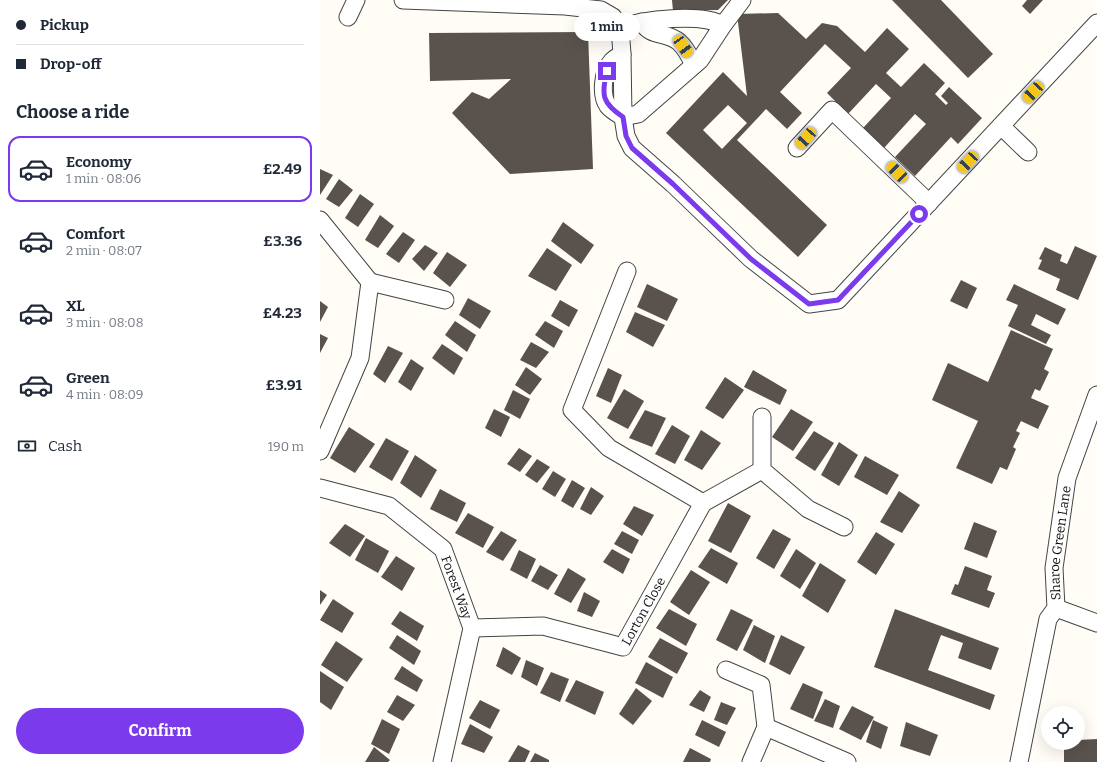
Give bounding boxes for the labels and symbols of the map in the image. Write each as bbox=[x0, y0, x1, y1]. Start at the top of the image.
callout: 1 min bbox=[574, 13, 640, 41]
car bbox=[671, 33, 695, 59]
route end bbox=[598, 62, 616, 80]
car bbox=[1020, 79, 1046, 105]
car bbox=[794, 125, 818, 151]
car bbox=[955, 149, 981, 175]
car bbox=[884, 159, 910, 185]
route start bbox=[910, 205, 928, 223]
street label: Sharoe Green Lane bbox=[1046, 485, 1073, 601]
street label: Forest Way bbox=[439, 554, 475, 621]
street label: Lorton Close bbox=[618, 574, 668, 648]

